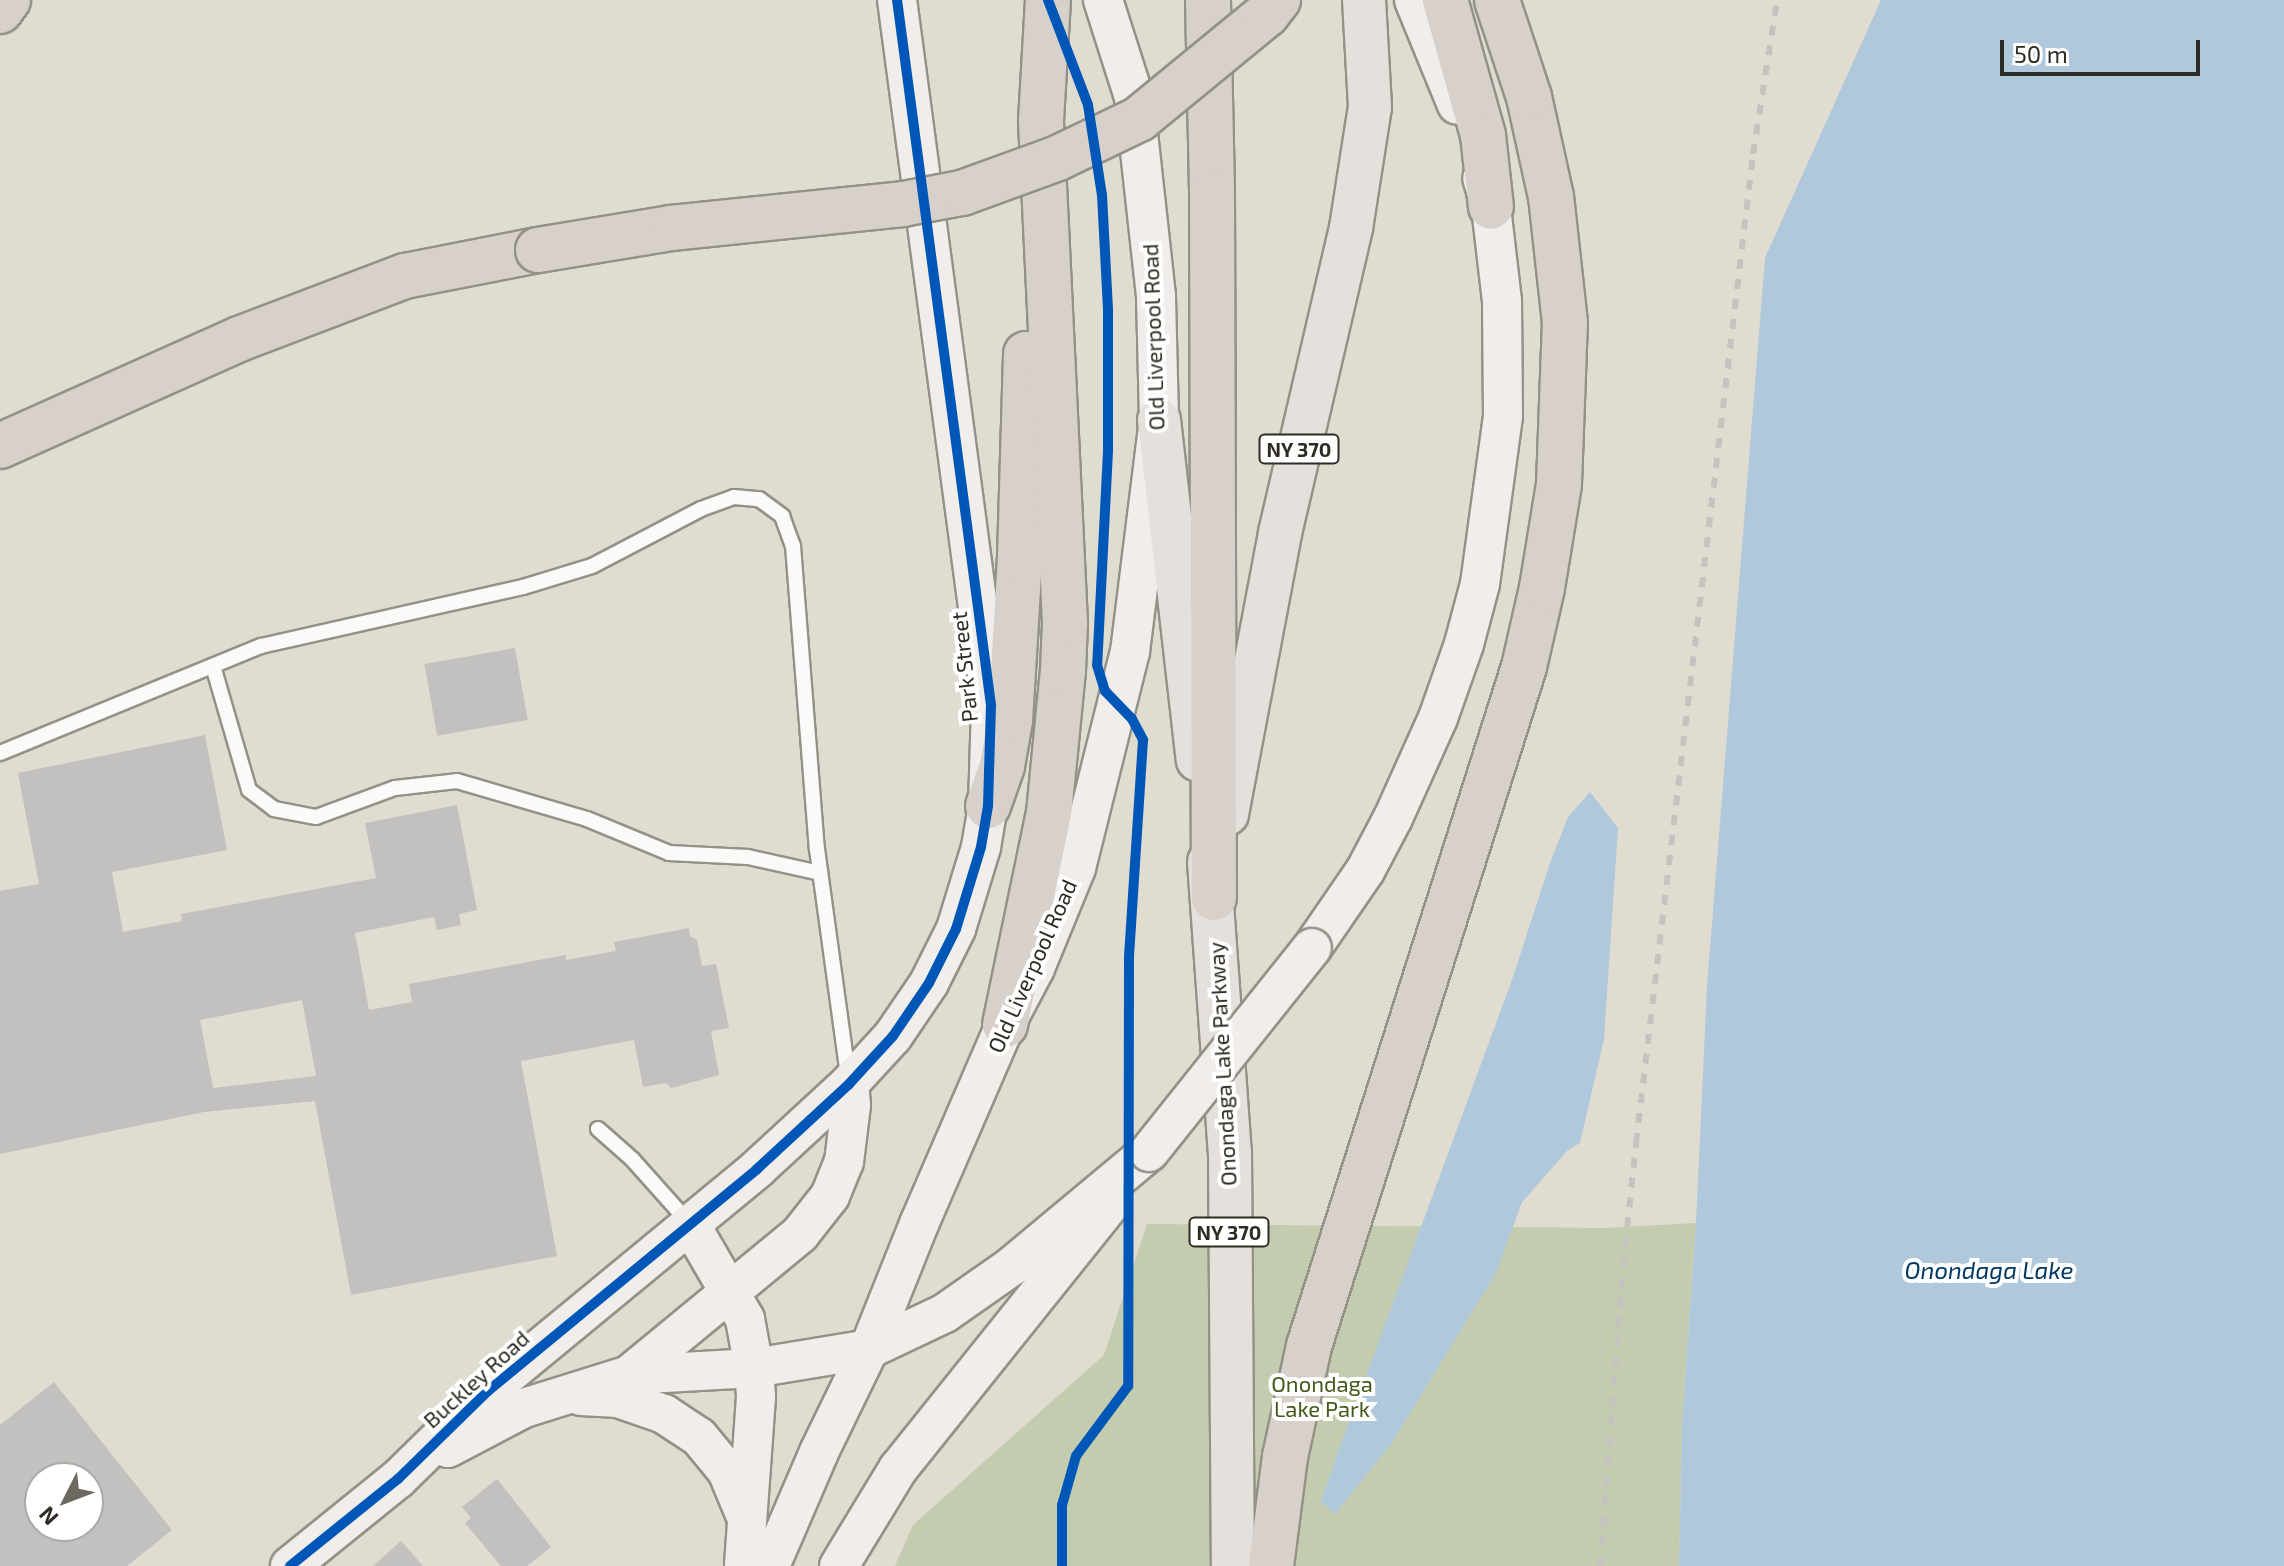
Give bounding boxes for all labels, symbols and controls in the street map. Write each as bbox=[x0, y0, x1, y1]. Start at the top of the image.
scale bar bbox=[2004, 24, 2204, 74]
text: 50 m bbox=[2014, 39, 2068, 68]
street label: Old Liverpool Road bbox=[1137, 243, 1169, 431]
road number: NY 370 bbox=[1257, 433, 1341, 465]
street label: Park Street bbox=[945, 610, 983, 724]
street label: Old Liverpool Road bbox=[982, 875, 1082, 1057]
street label: Onondaga Lake Parkway bbox=[1202, 941, 1242, 1187]
road number: NY 370 bbox=[1187, 1216, 1271, 1248]
water label: Onondaga Lake bbox=[1905, 1256, 2073, 1284]
street label: Buckley Road bbox=[418, 1324, 534, 1434]
park label: Onondaga Lake Park bbox=[1271, 1370, 1373, 1422]
north arrow bbox=[24, 1462, 104, 1542]
text: N bbox=[33, 1502, 63, 1531]

